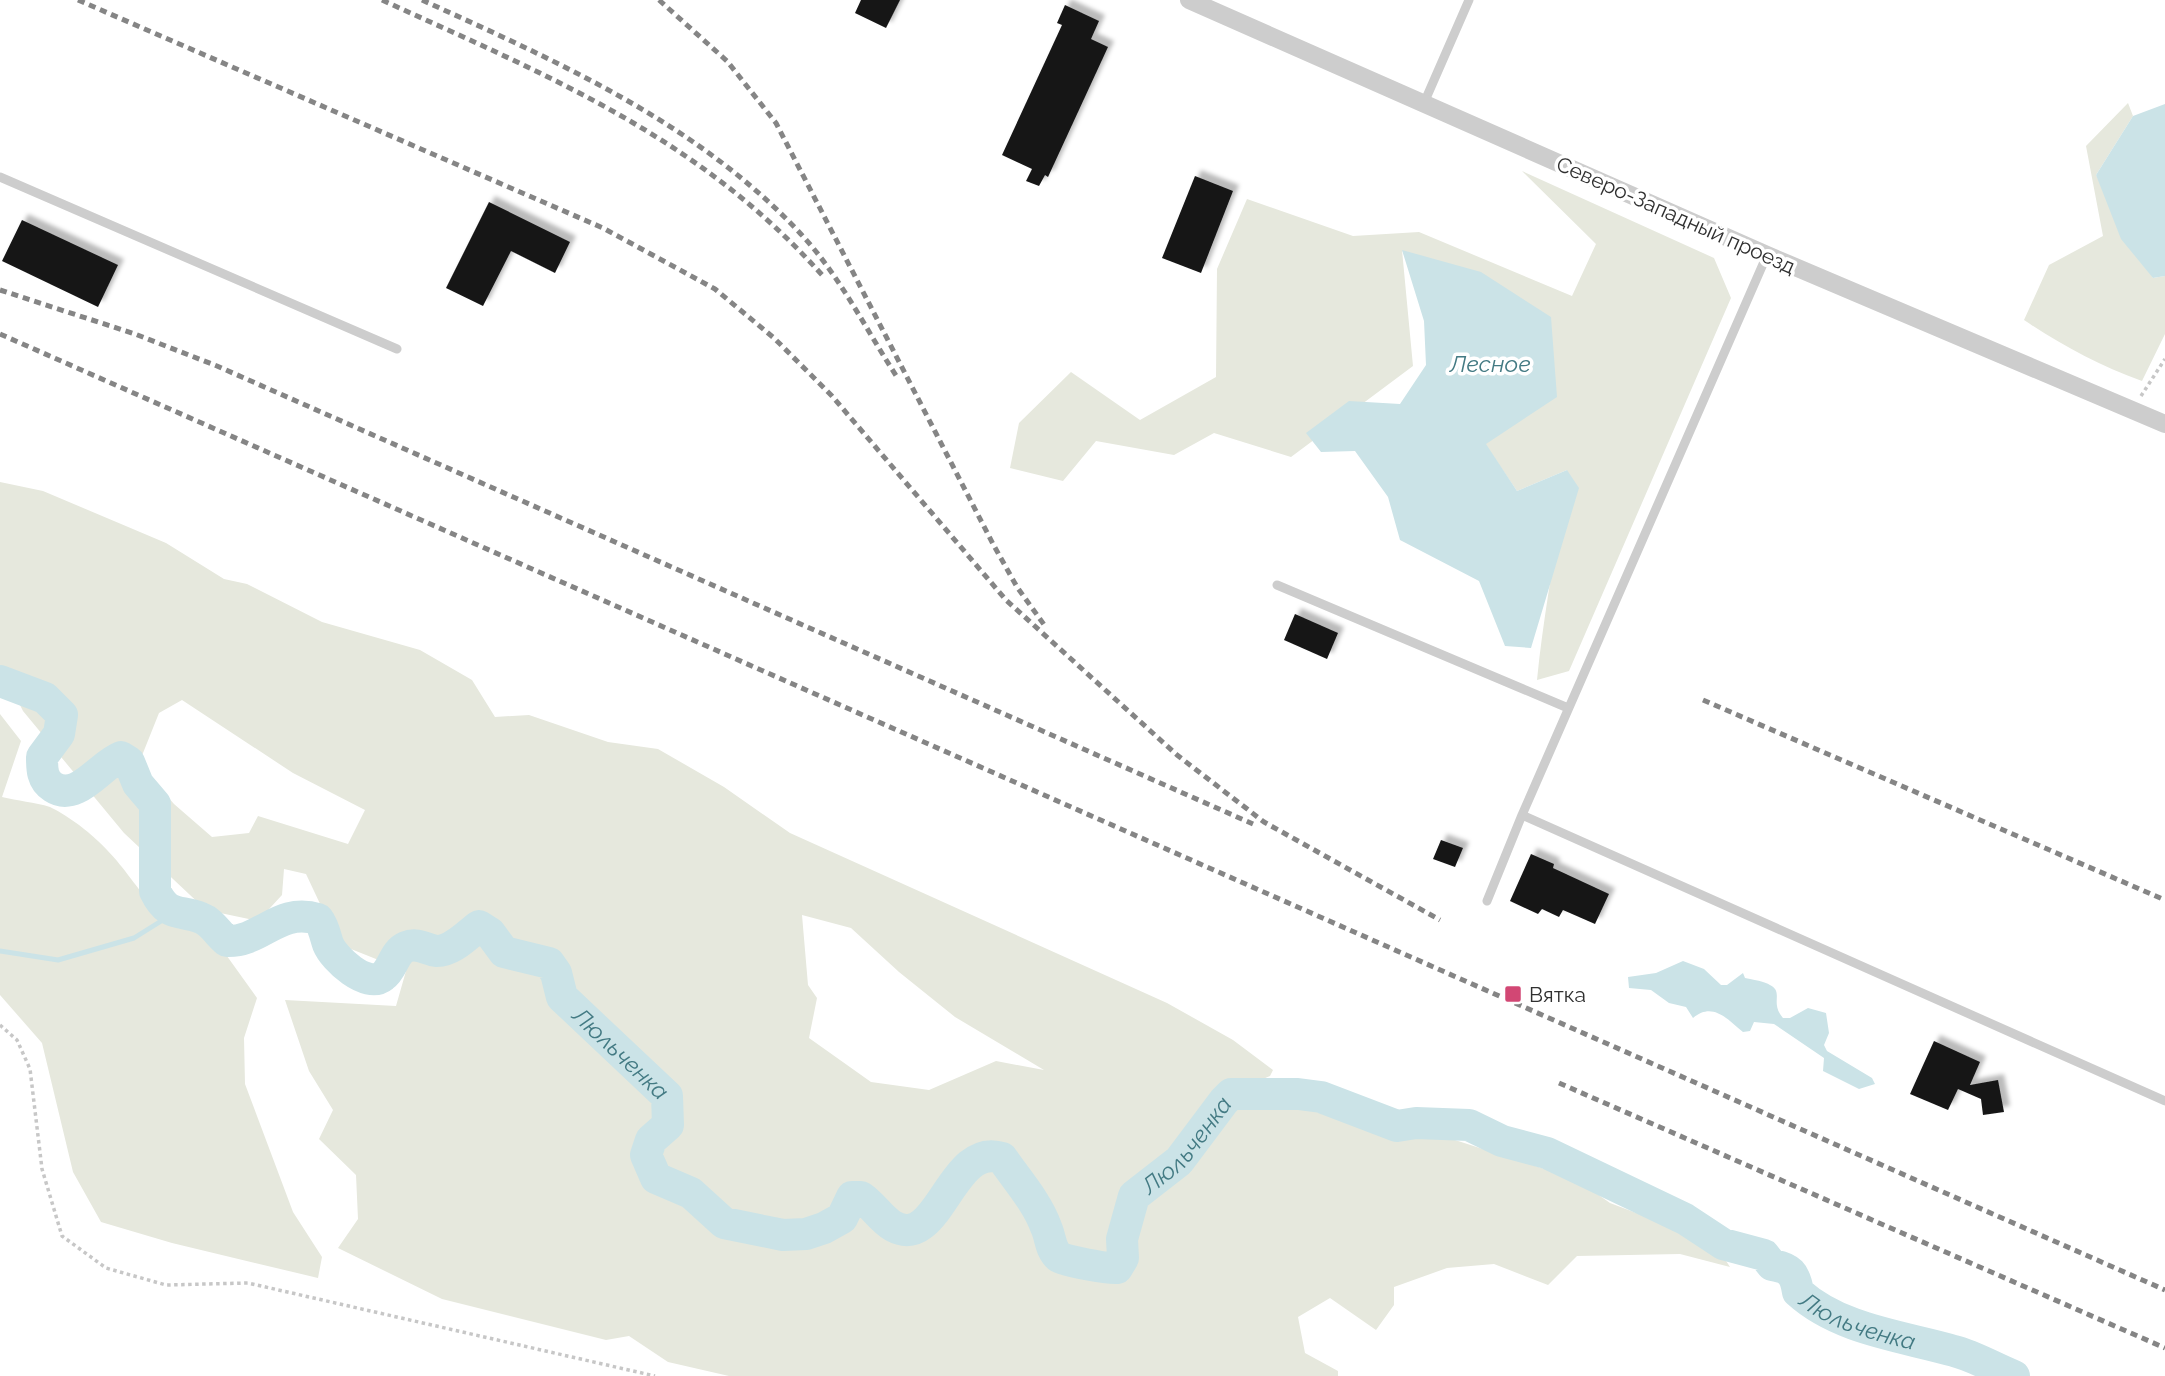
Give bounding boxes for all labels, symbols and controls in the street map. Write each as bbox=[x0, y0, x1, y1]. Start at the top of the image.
street label: Северо-Западный проезд bbox=[1553, 151, 1799, 279]
water label: Лесное bbox=[1448, 350, 1531, 377]
place label: Вятка bbox=[1529, 982, 1586, 1007]
marker: Вятка bbox=[1503, 984, 1523, 1004]
water label: Люльченка bbox=[567, 1000, 675, 1105]
water label: Люльченка bbox=[1135, 1090, 1237, 1200]
water label: Люльченка bbox=[1794, 1285, 1919, 1354]

